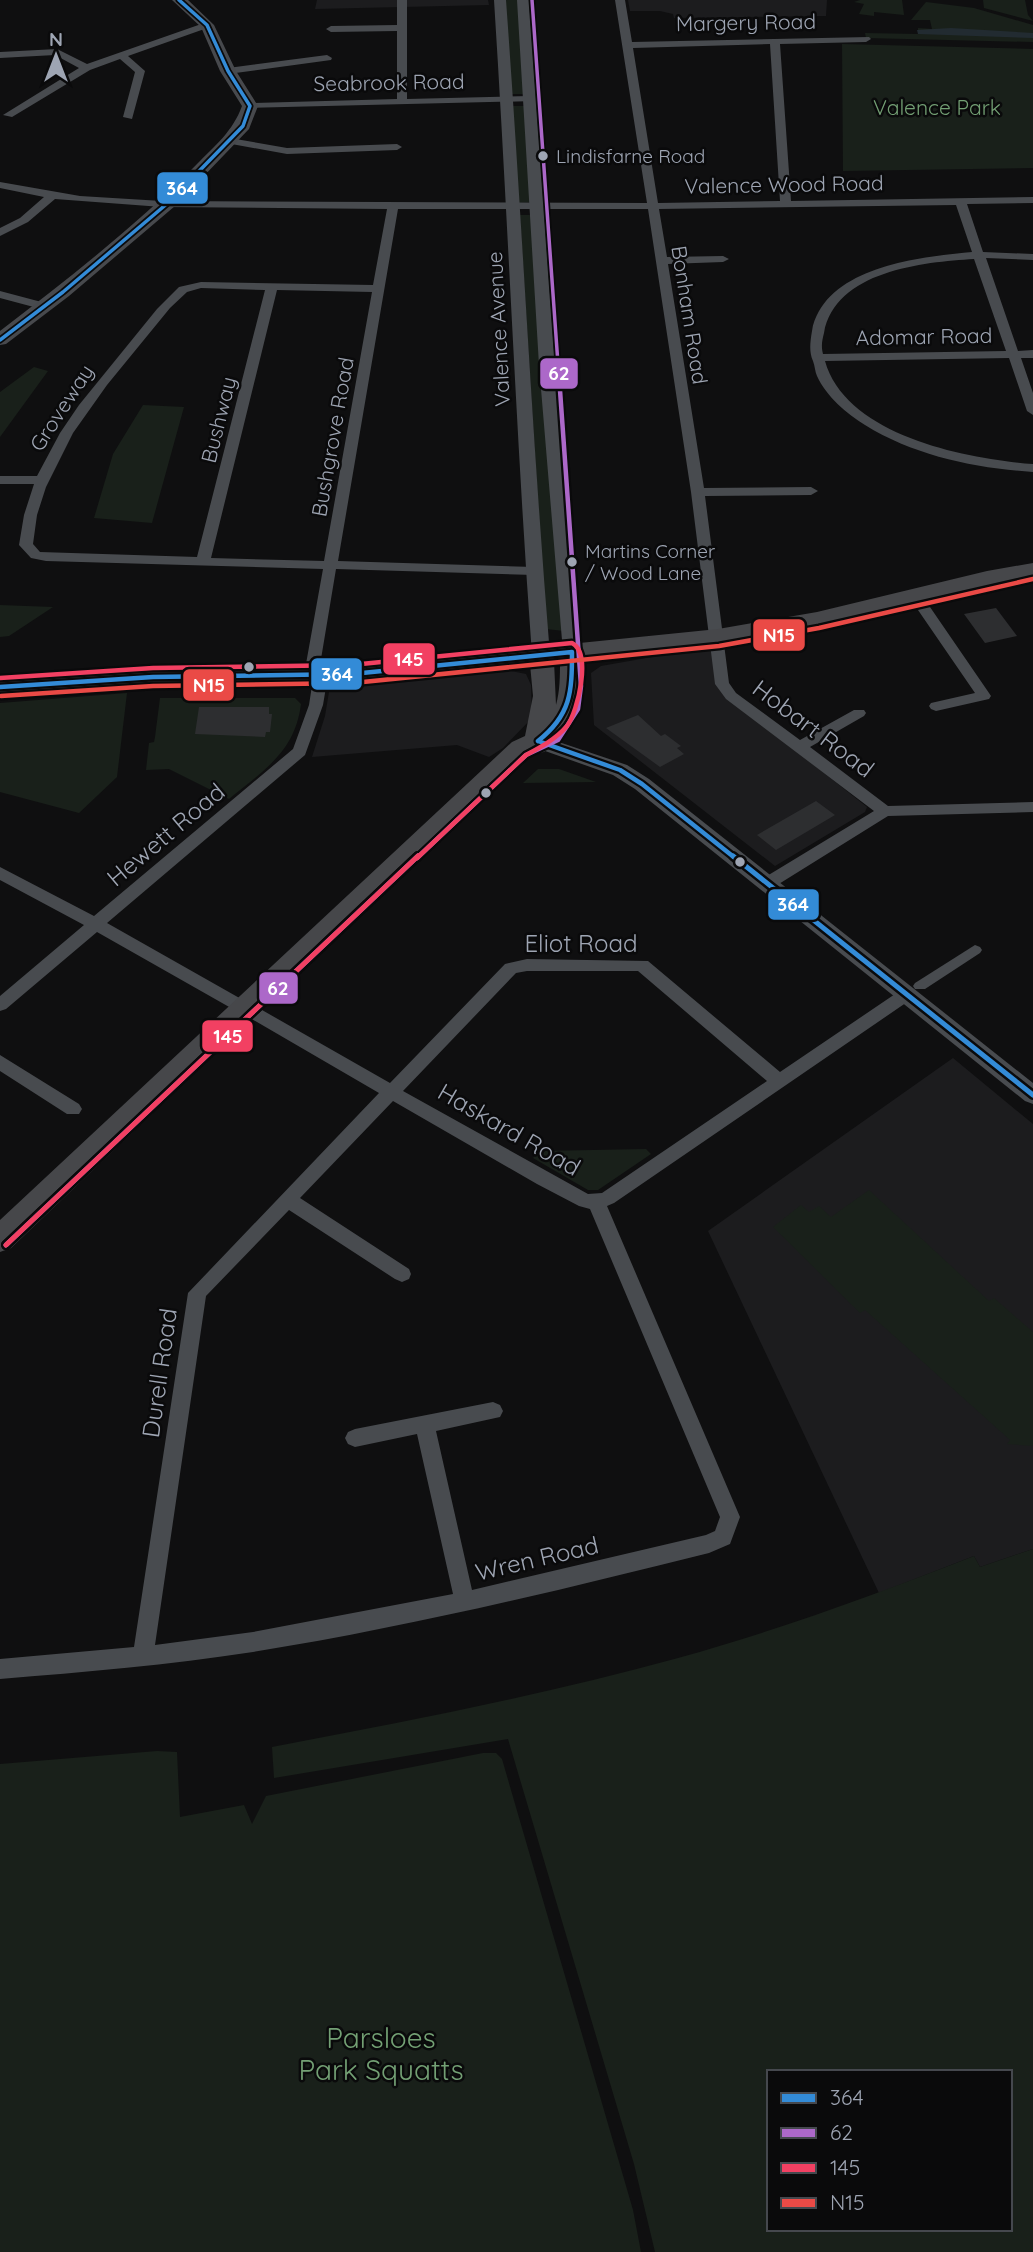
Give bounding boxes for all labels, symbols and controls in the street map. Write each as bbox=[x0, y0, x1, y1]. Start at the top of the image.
street label: Margery Road bbox=[676, 8, 816, 36]
north arrow bbox=[21, 21, 91, 91]
text: N bbox=[49, 27, 63, 51]
street label: Seabrook Road bbox=[313, 68, 465, 96]
park label: Valence Park bbox=[873, 94, 1001, 120]
place label: Lindisfarne Road bbox=[556, 144, 705, 168]
marker: Lindisfarne Road bbox=[536, 149, 550, 163]
street label: Valence Wood Road bbox=[684, 169, 884, 199]
line badge: 364 bbox=[156, 171, 209, 205]
text: 364 bbox=[166, 176, 198, 200]
street label: Bonham Road bbox=[666, 244, 714, 386]
street label: Valence Avenue bbox=[481, 251, 515, 407]
street label: Adomar Road bbox=[855, 322, 993, 350]
street label: Bushgrove Road bbox=[305, 355, 359, 519]
line badge: 62 bbox=[539, 357, 579, 390]
street label: Groveway bbox=[24, 359, 99, 456]
text: 62 bbox=[548, 361, 570, 385]
street label: Bushway bbox=[195, 374, 241, 466]
place label: Martins Corner / Wood Lane bbox=[585, 539, 716, 585]
marker: Martins Corner / Wood Lane bbox=[565, 555, 579, 569]
line badge: N15 bbox=[752, 618, 806, 652]
text: N15 bbox=[763, 623, 795, 647]
line badge: 145 bbox=[382, 642, 436, 676]
text: 145 bbox=[394, 647, 424, 671]
line badge: 364 bbox=[310, 657, 363, 691]
unlabelled marker bbox=[242, 660, 256, 674]
text: 364 bbox=[321, 662, 353, 686]
line badge: N15 bbox=[182, 668, 235, 702]
text: N15 bbox=[193, 673, 225, 697]
street label: Hobart Road bbox=[747, 673, 880, 784]
street label: Hewett Road bbox=[100, 776, 230, 892]
unlabelled marker bbox=[479, 786, 493, 800]
unlabelled marker bbox=[733, 855, 747, 869]
line badge: 364 bbox=[767, 888, 820, 921]
text: 364 bbox=[777, 892, 809, 916]
street label: Eliot Road bbox=[524, 928, 638, 958]
line badge: 62 bbox=[258, 971, 299, 1005]
text: 62 bbox=[267, 976, 289, 1000]
line badge: 145 bbox=[201, 1019, 254, 1053]
text: 145 bbox=[213, 1024, 243, 1048]
street label: Haskard Road bbox=[433, 1076, 586, 1182]
street label: Durell Road bbox=[135, 1306, 183, 1439]
street label: Wren Road bbox=[472, 1529, 601, 1587]
park label: Parsloes Park Squatts bbox=[298, 2020, 464, 2087]
legend bbox=[767, 2070, 1012, 2231]
text: 364 bbox=[830, 2084, 864, 2110]
text: 62 bbox=[830, 2119, 853, 2145]
text: 145 bbox=[830, 2154, 860, 2180]
text: N15 bbox=[830, 2189, 865, 2215]

